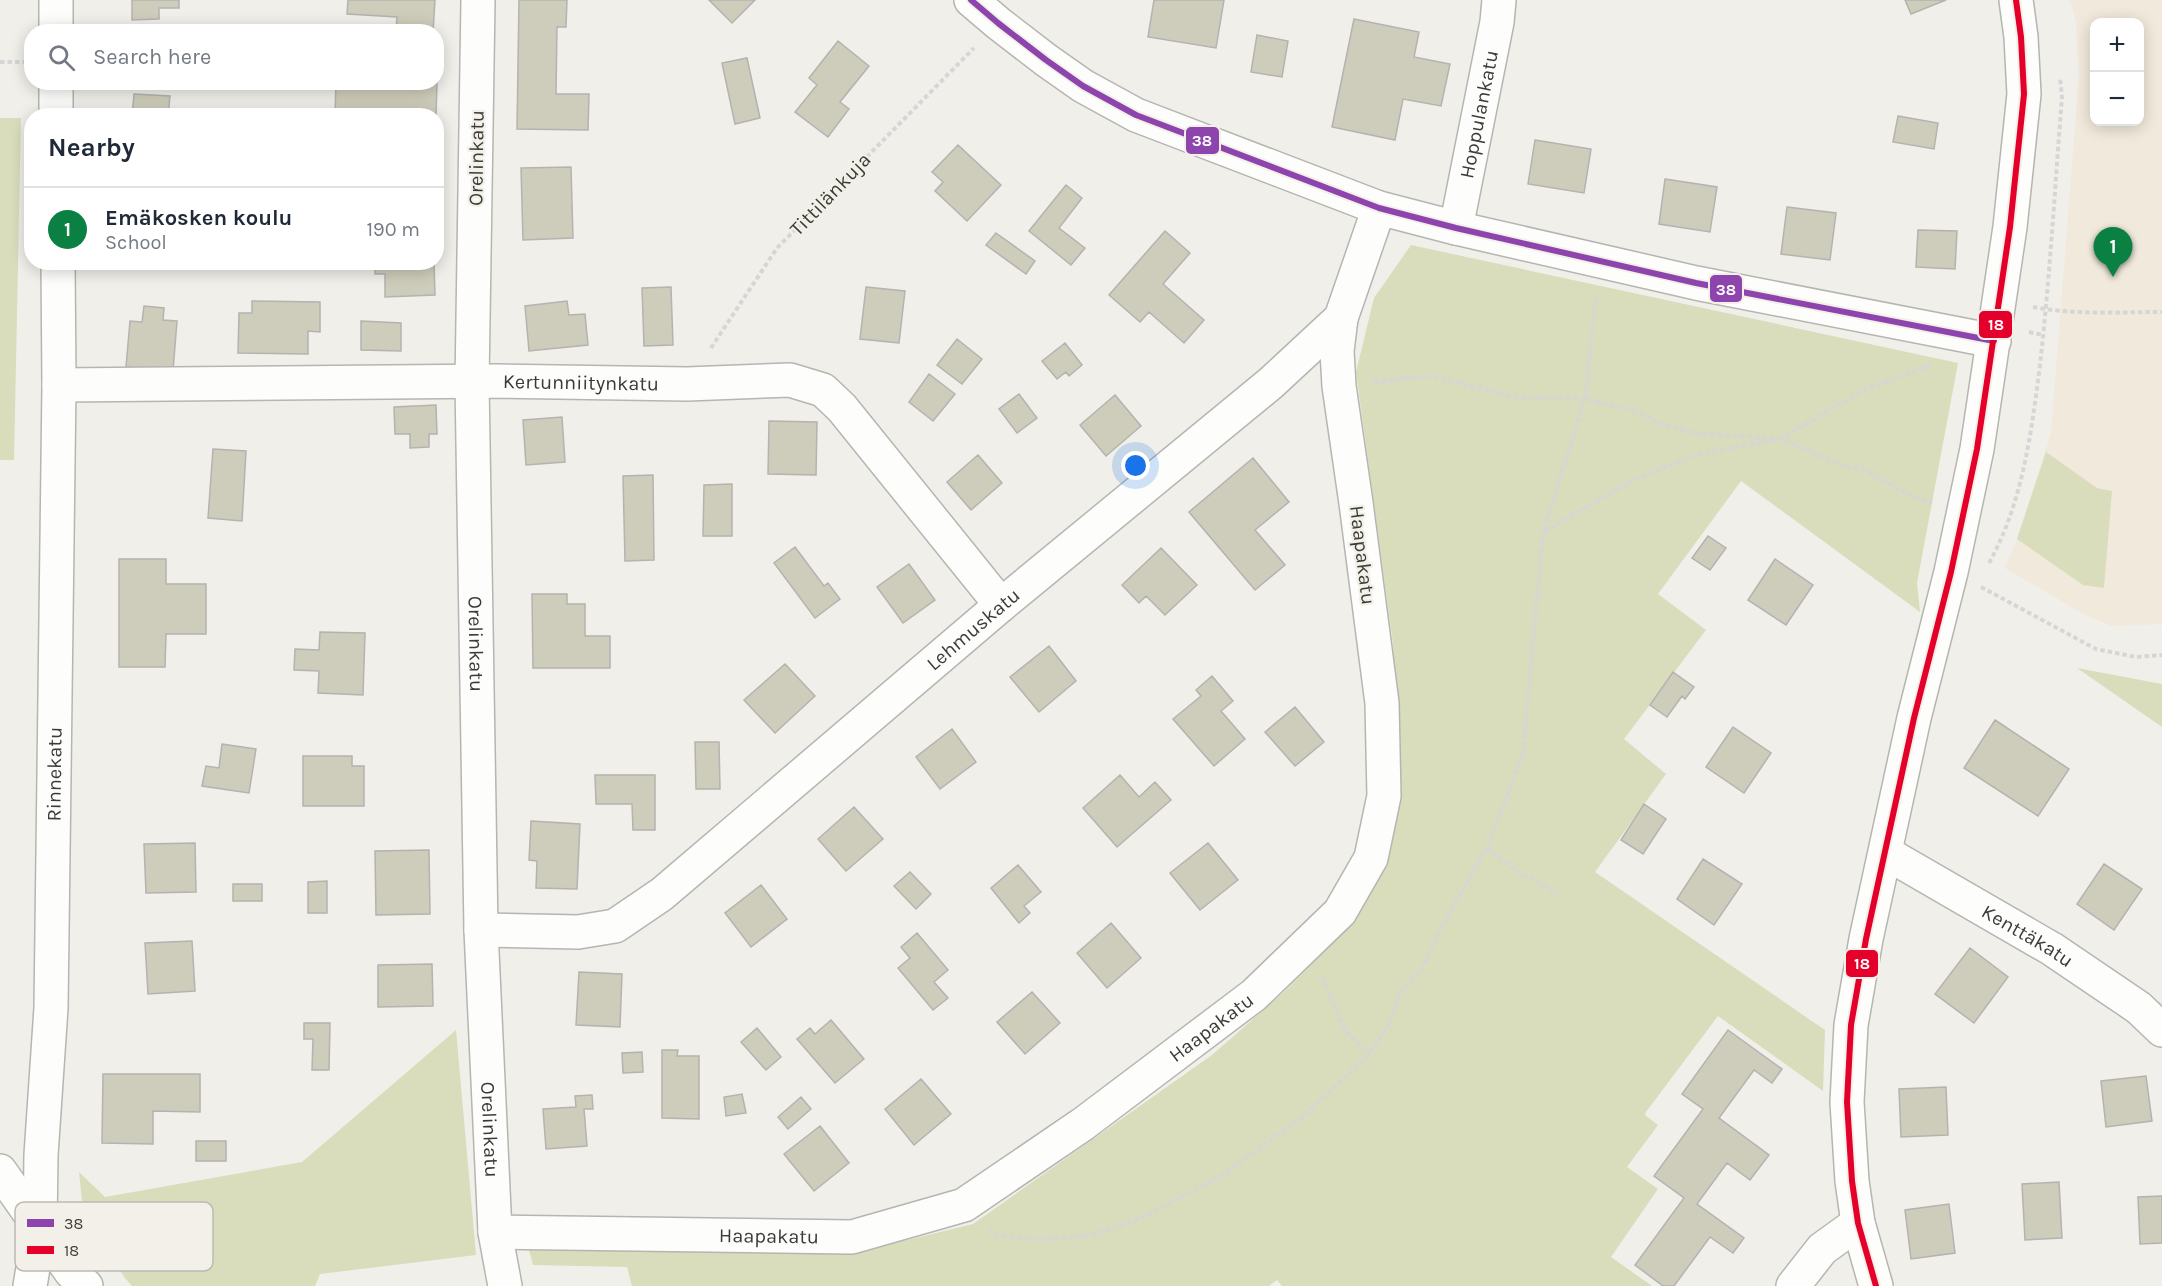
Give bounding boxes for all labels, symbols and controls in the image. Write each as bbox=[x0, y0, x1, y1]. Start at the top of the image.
map controls bbox=[2090, 18, 2144, 126]
button: + bbox=[2090, 18, 2144, 72]
search box bbox=[24, 24, 444, 90]
icon: search bbox=[45, 41, 78, 74]
text: Search here bbox=[93, 44, 211, 70]
street label: Hoppulankatu bbox=[1455, 48, 1503, 181]
button: − bbox=[2090, 72, 2144, 126]
street label: Orelinkatu bbox=[464, 110, 489, 206]
line badge: 38 bbox=[1185, 126, 1220, 155]
text: 38 bbox=[1192, 131, 1212, 150]
text: Nearby bbox=[48, 132, 135, 163]
street label: Tittilänkuja bbox=[785, 148, 876, 241]
text: Emäkosken koulu bbox=[105, 205, 292, 231]
text: 1 bbox=[64, 218, 71, 241]
text: 190 m bbox=[366, 218, 420, 241]
pin: 1 bbox=[2094, 228, 2132, 277]
text: School bbox=[105, 231, 167, 254]
line badge: 38 bbox=[1709, 274, 1743, 303]
text: 38 bbox=[1716, 280, 1736, 299]
line badge: 18 bbox=[1978, 310, 2013, 339]
text: 18 bbox=[1988, 315, 2004, 334]
street label: Kertunniitynkatu bbox=[503, 370, 659, 396]
your location bbox=[1121, 451, 1150, 480]
street label: Haapakatu bbox=[1345, 504, 1380, 606]
street label: Lehmuskatu bbox=[922, 583, 1025, 675]
street label: Orelinkatu bbox=[464, 596, 488, 692]
street label: Rinnekatu bbox=[42, 727, 67, 822]
street label: Kenttäkatu bbox=[1978, 900, 2078, 972]
line badge: 18 bbox=[1845, 949, 1879, 978]
text: 18 bbox=[1854, 954, 1870, 973]
street label: Haapakatu bbox=[1165, 988, 1258, 1067]
street label: Orelinkatu bbox=[476, 1081, 503, 1178]
legend bbox=[15, 1202, 213, 1271]
text: 38 bbox=[64, 1214, 83, 1233]
street label: Haapakatu bbox=[719, 1224, 819, 1249]
text: 18 bbox=[64, 1241, 79, 1260]

